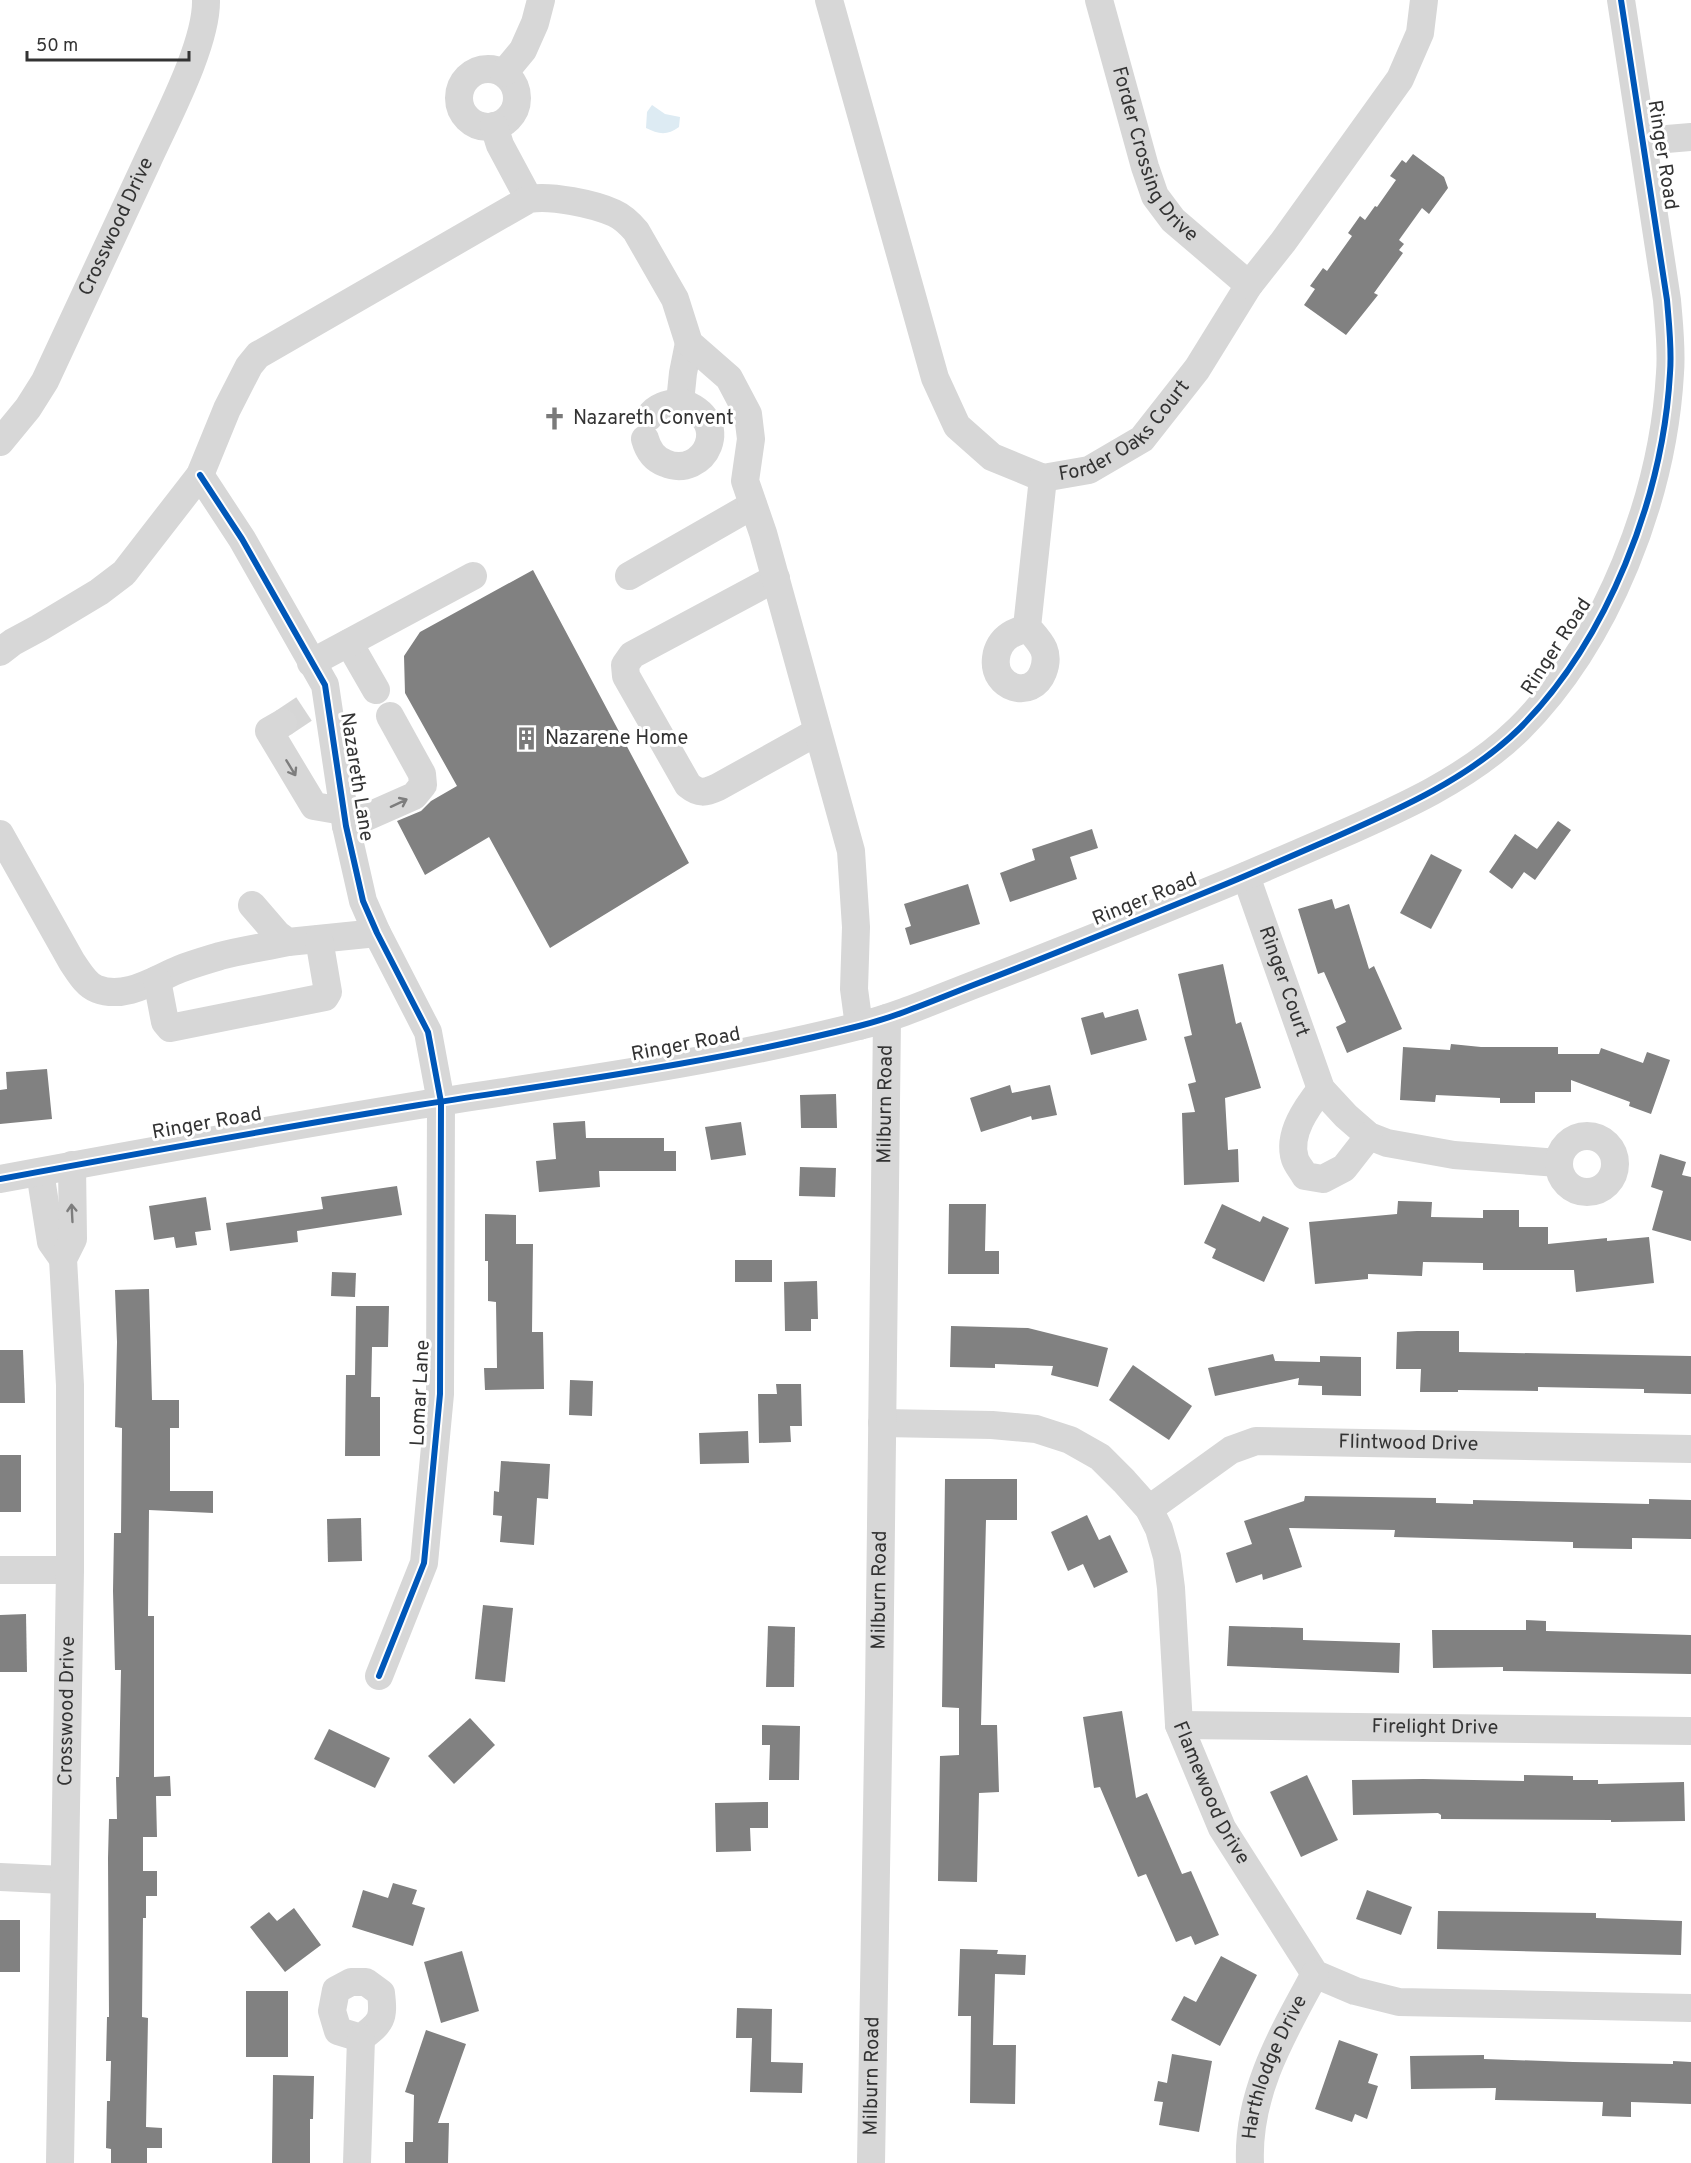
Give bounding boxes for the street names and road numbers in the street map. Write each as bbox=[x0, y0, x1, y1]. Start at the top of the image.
street label: Forder Crossing Drive bbox=[1105, 64, 1203, 248]
street label: Ringer Road bbox=[1640, 98, 1684, 212]
street label: Crosswood Drive bbox=[73, 153, 160, 300]
street label: Forder Oaks Court bbox=[1057, 375, 1196, 488]
street label: Ringer Road bbox=[1516, 593, 1598, 701]
street label: Nazareth Lane bbox=[333, 711, 379, 843]
street label: Ringer Road bbox=[1089, 867, 1201, 933]
street label: Ringer Court bbox=[1252, 923, 1315, 1041]
street label: Ringer Road bbox=[629, 1022, 743, 1068]
street label: Milburn Road bbox=[872, 1044, 900, 1164]
street label: Ringer Road bbox=[150, 1102, 264, 1146]
street label: Lomar Lane bbox=[405, 1339, 437, 1447]
street label: Flintwood Drive bbox=[1338, 1430, 1479, 1458]
street label: Milburn Road bbox=[867, 1530, 894, 1650]
street label: Crosswood Drive bbox=[53, 1636, 82, 1786]
street label: Firelight Drive bbox=[1372, 1714, 1498, 1742]
street label: Flamewood Drive bbox=[1166, 1718, 1255, 1870]
street label: Harthlodge Drive bbox=[1237, 1991, 1314, 2141]
street label: Milburn Road bbox=[858, 2016, 886, 2136]

